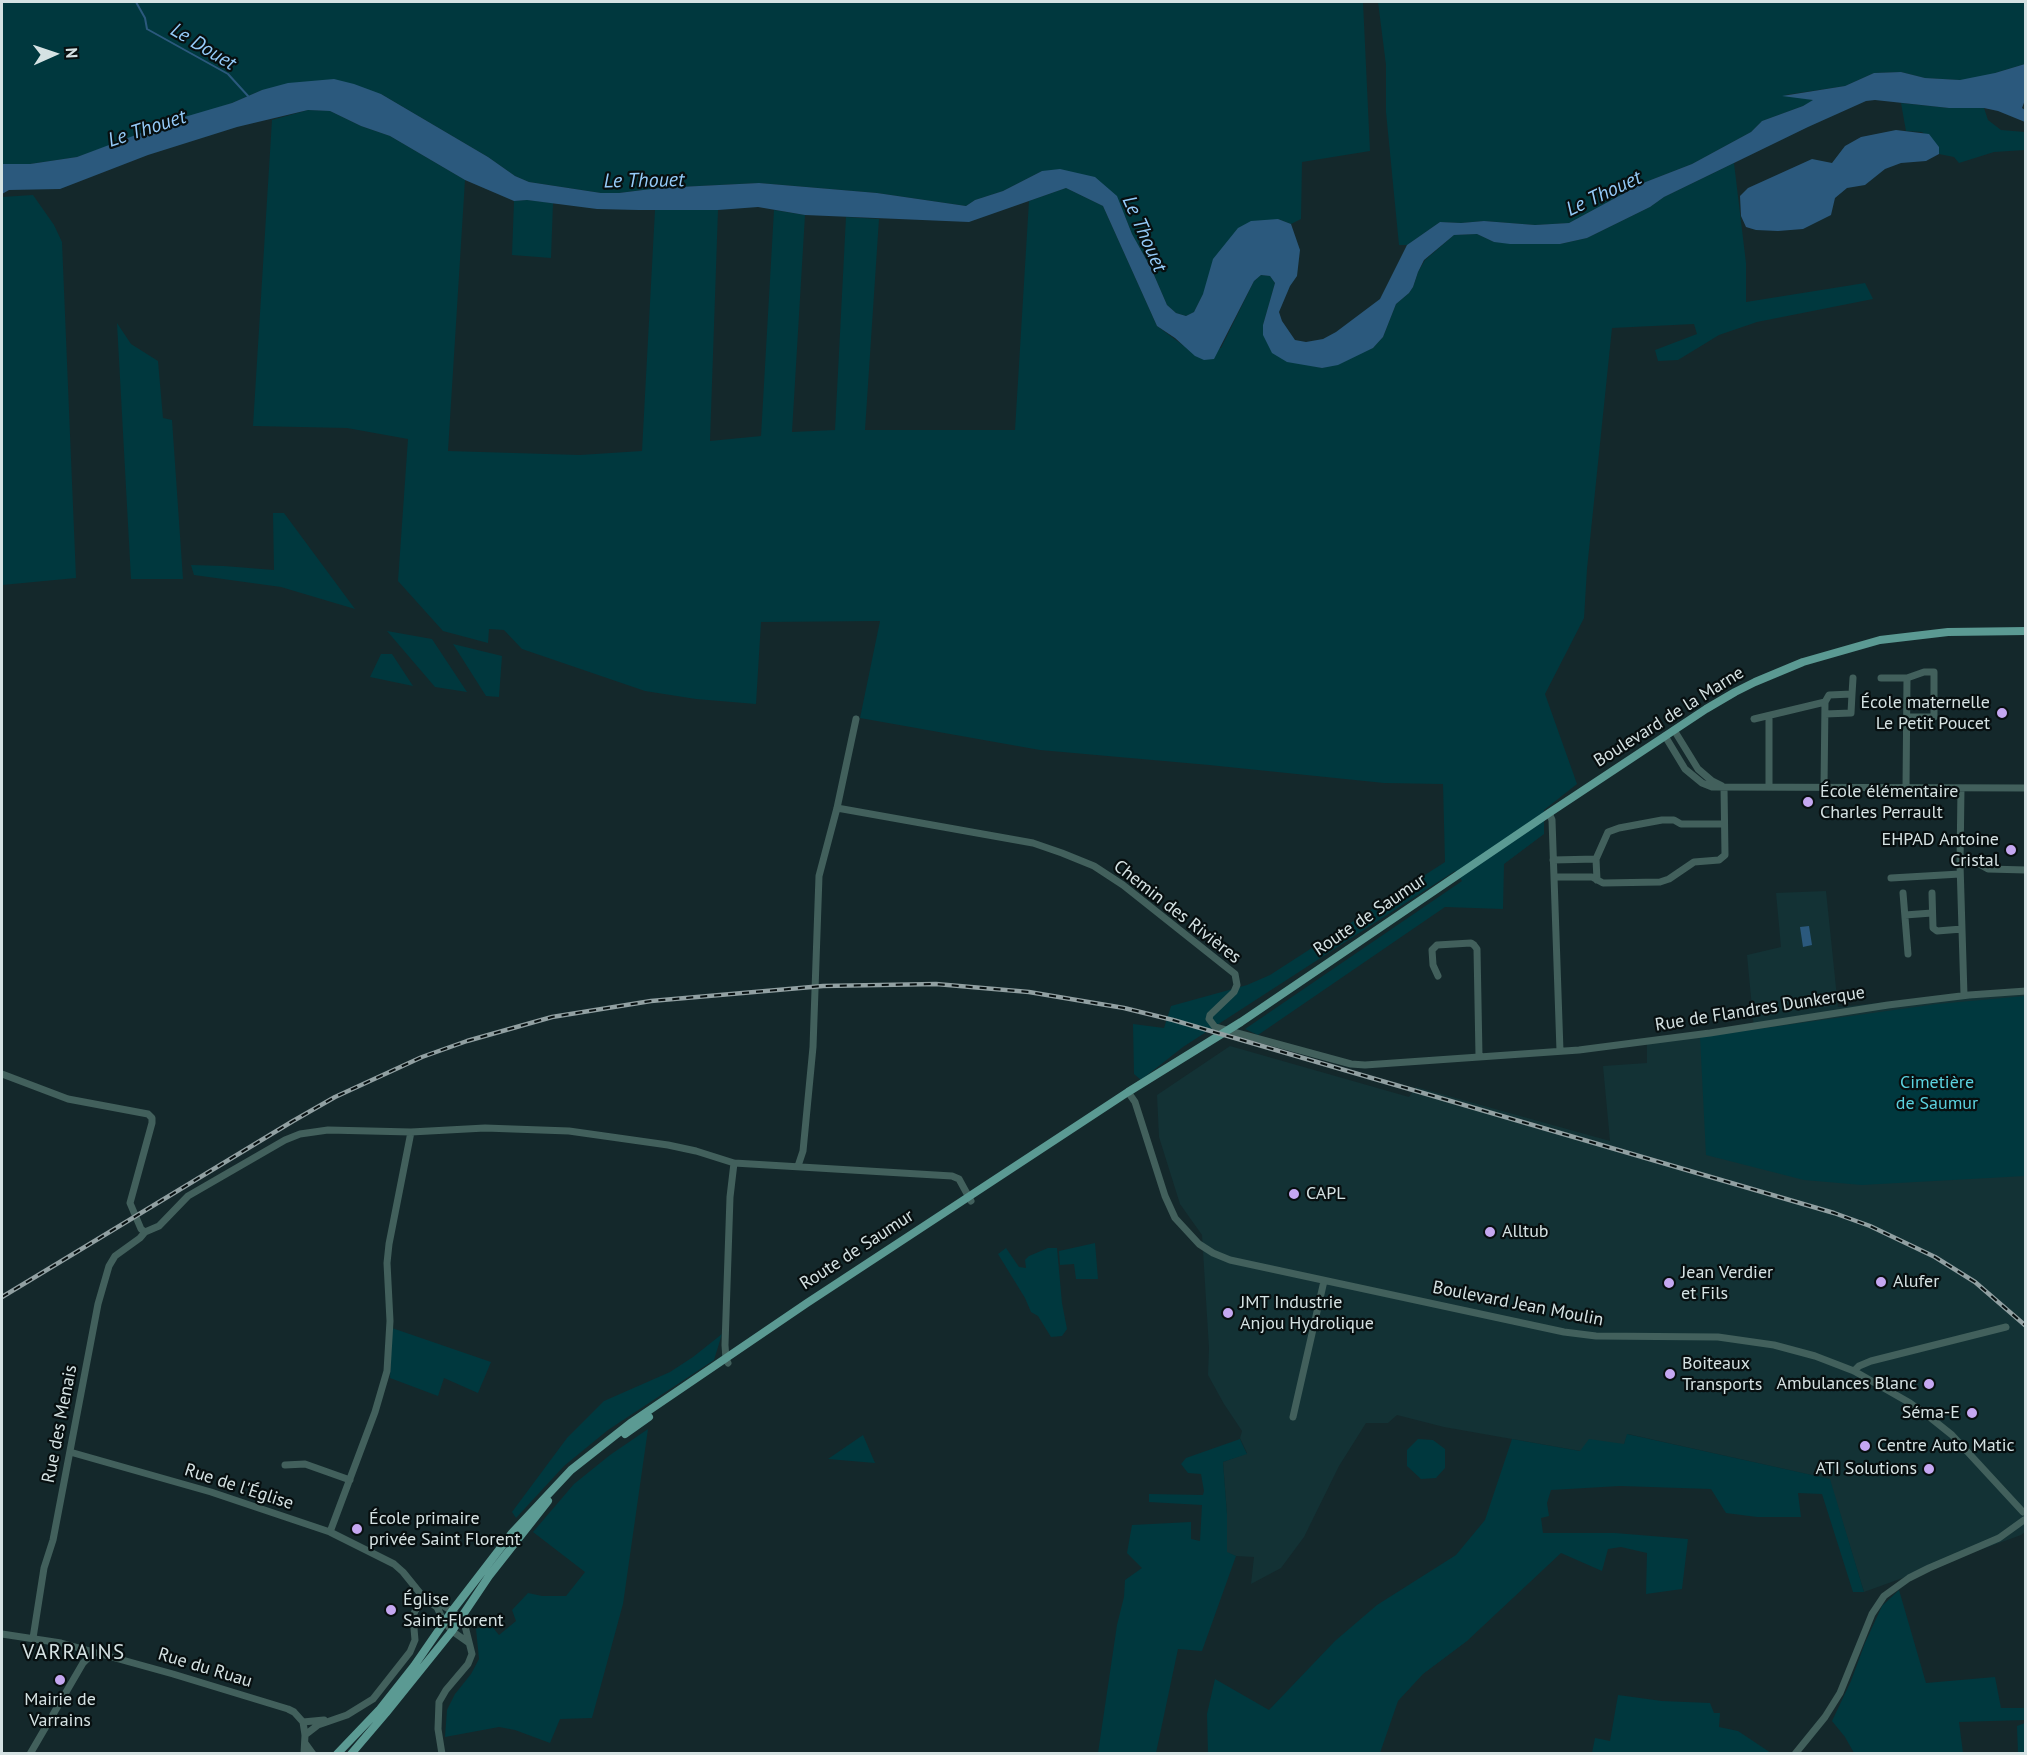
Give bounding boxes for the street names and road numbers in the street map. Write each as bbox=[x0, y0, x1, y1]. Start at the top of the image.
street label: Boulevard de la Marne bbox=[1590, 662, 1748, 772]
street label: Chemin des Rivières bbox=[1109, 856, 1245, 968]
street label: Route de Saumur bbox=[1310, 869, 1430, 961]
street label: Rue de Flandres Dunkerque bbox=[1654, 982, 1866, 1036]
street label: Route de Saumur bbox=[796, 1205, 918, 1295]
street label: Boulevard Jean Moulin bbox=[1431, 1277, 1605, 1331]
street label: Rue des Menais bbox=[38, 1363, 82, 1485]
street label: Rue de l'Église bbox=[182, 1459, 296, 1515]
street label: Rue du Ruau bbox=[155, 1643, 255, 1693]

